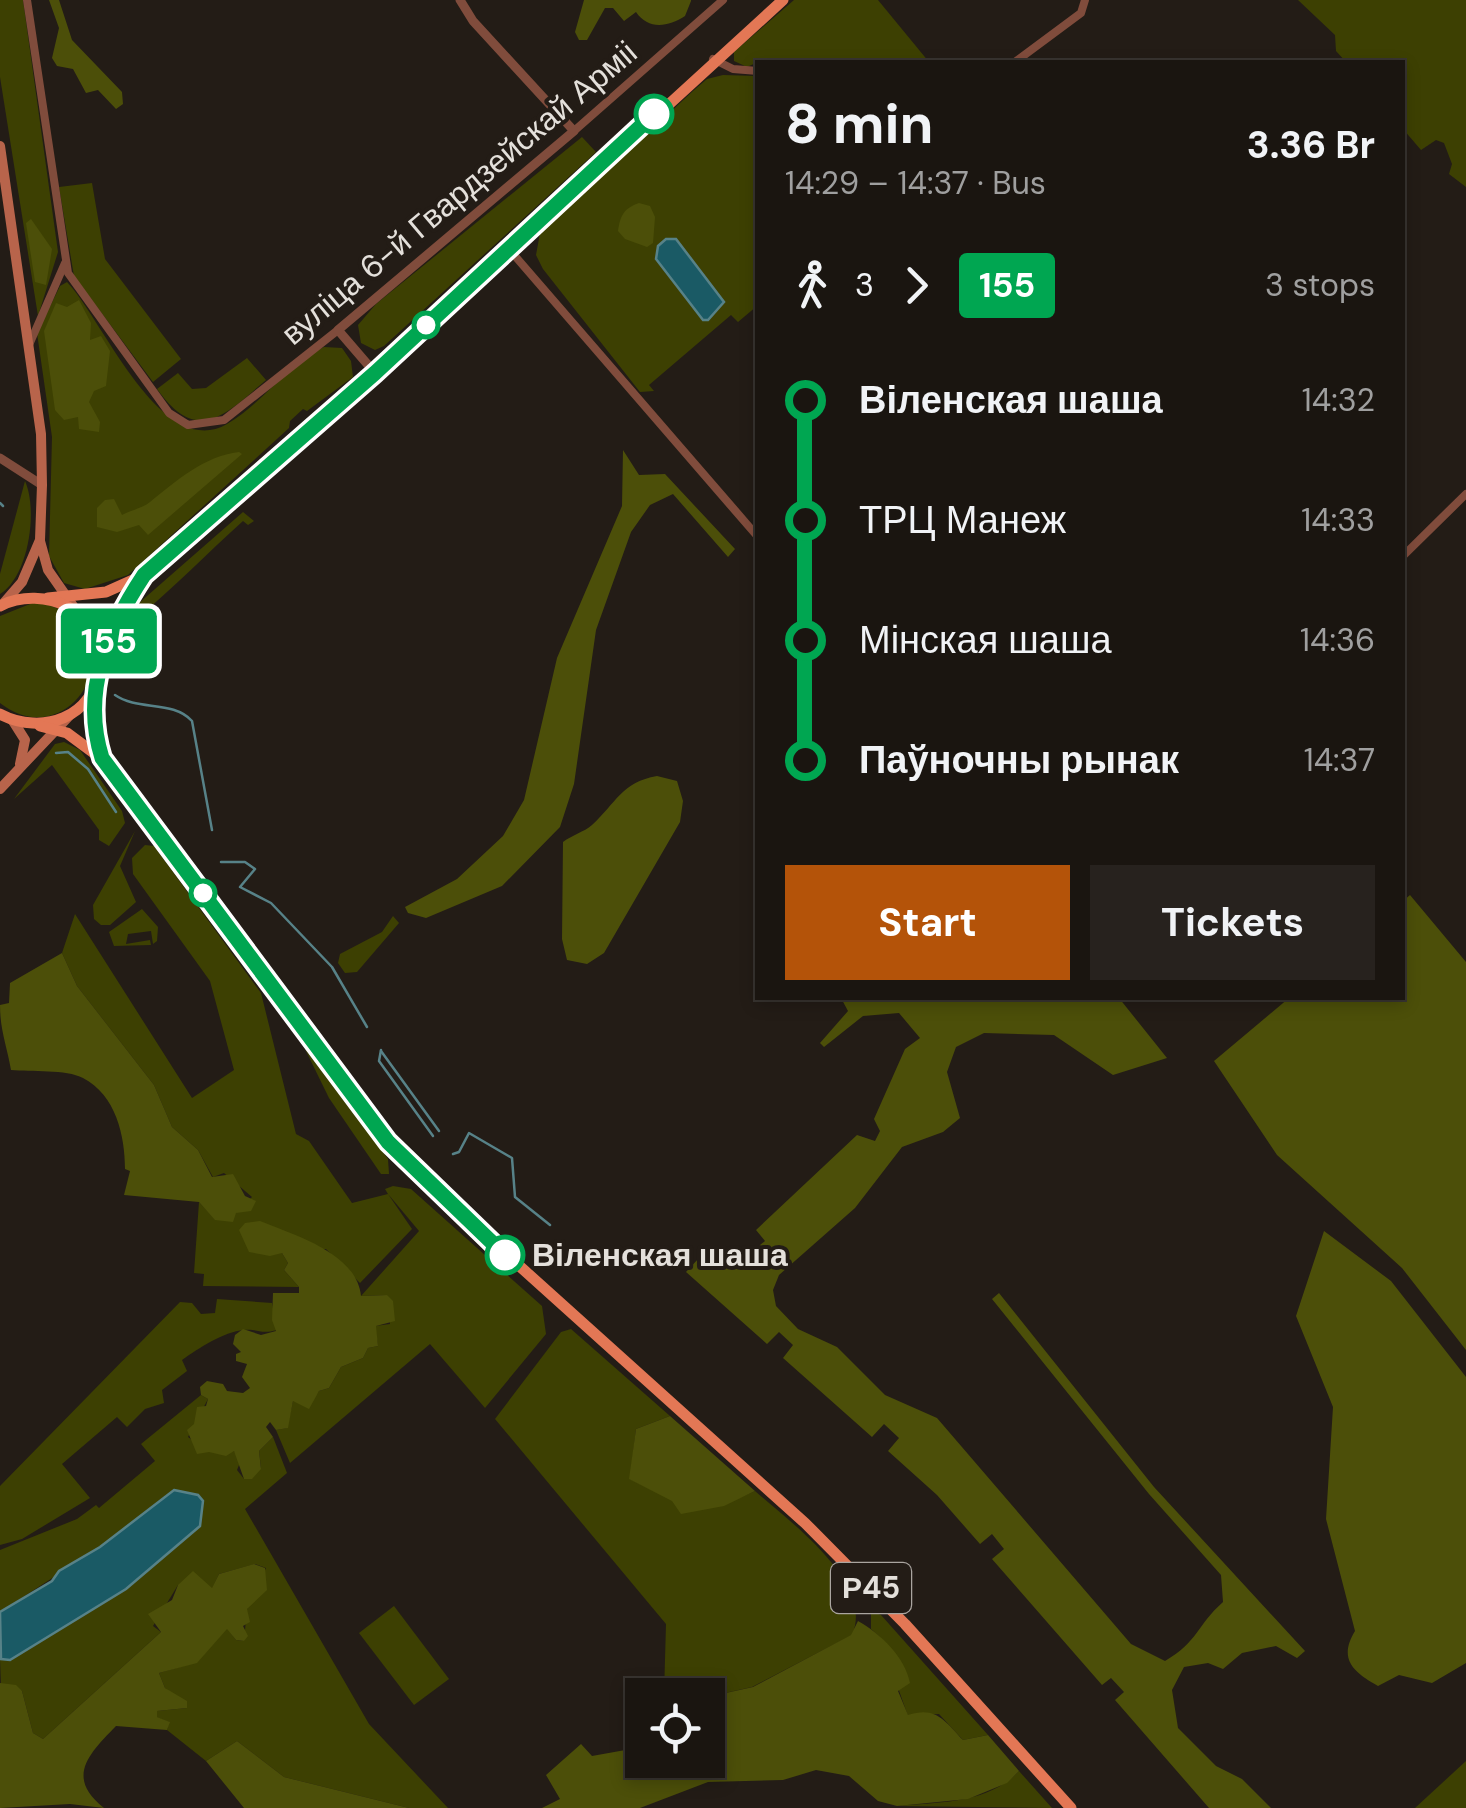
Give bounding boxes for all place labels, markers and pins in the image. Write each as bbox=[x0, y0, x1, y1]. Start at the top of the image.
unlabelled marker bbox=[635, 95, 673, 133]
unlabelled marker bbox=[413, 312, 439, 338]
unlabelled marker bbox=[190, 880, 216, 906]
place label: Віленская шаша bbox=[532, 1234, 788, 1276]
marker: Віленская шаша bbox=[486, 1236, 524, 1274]

